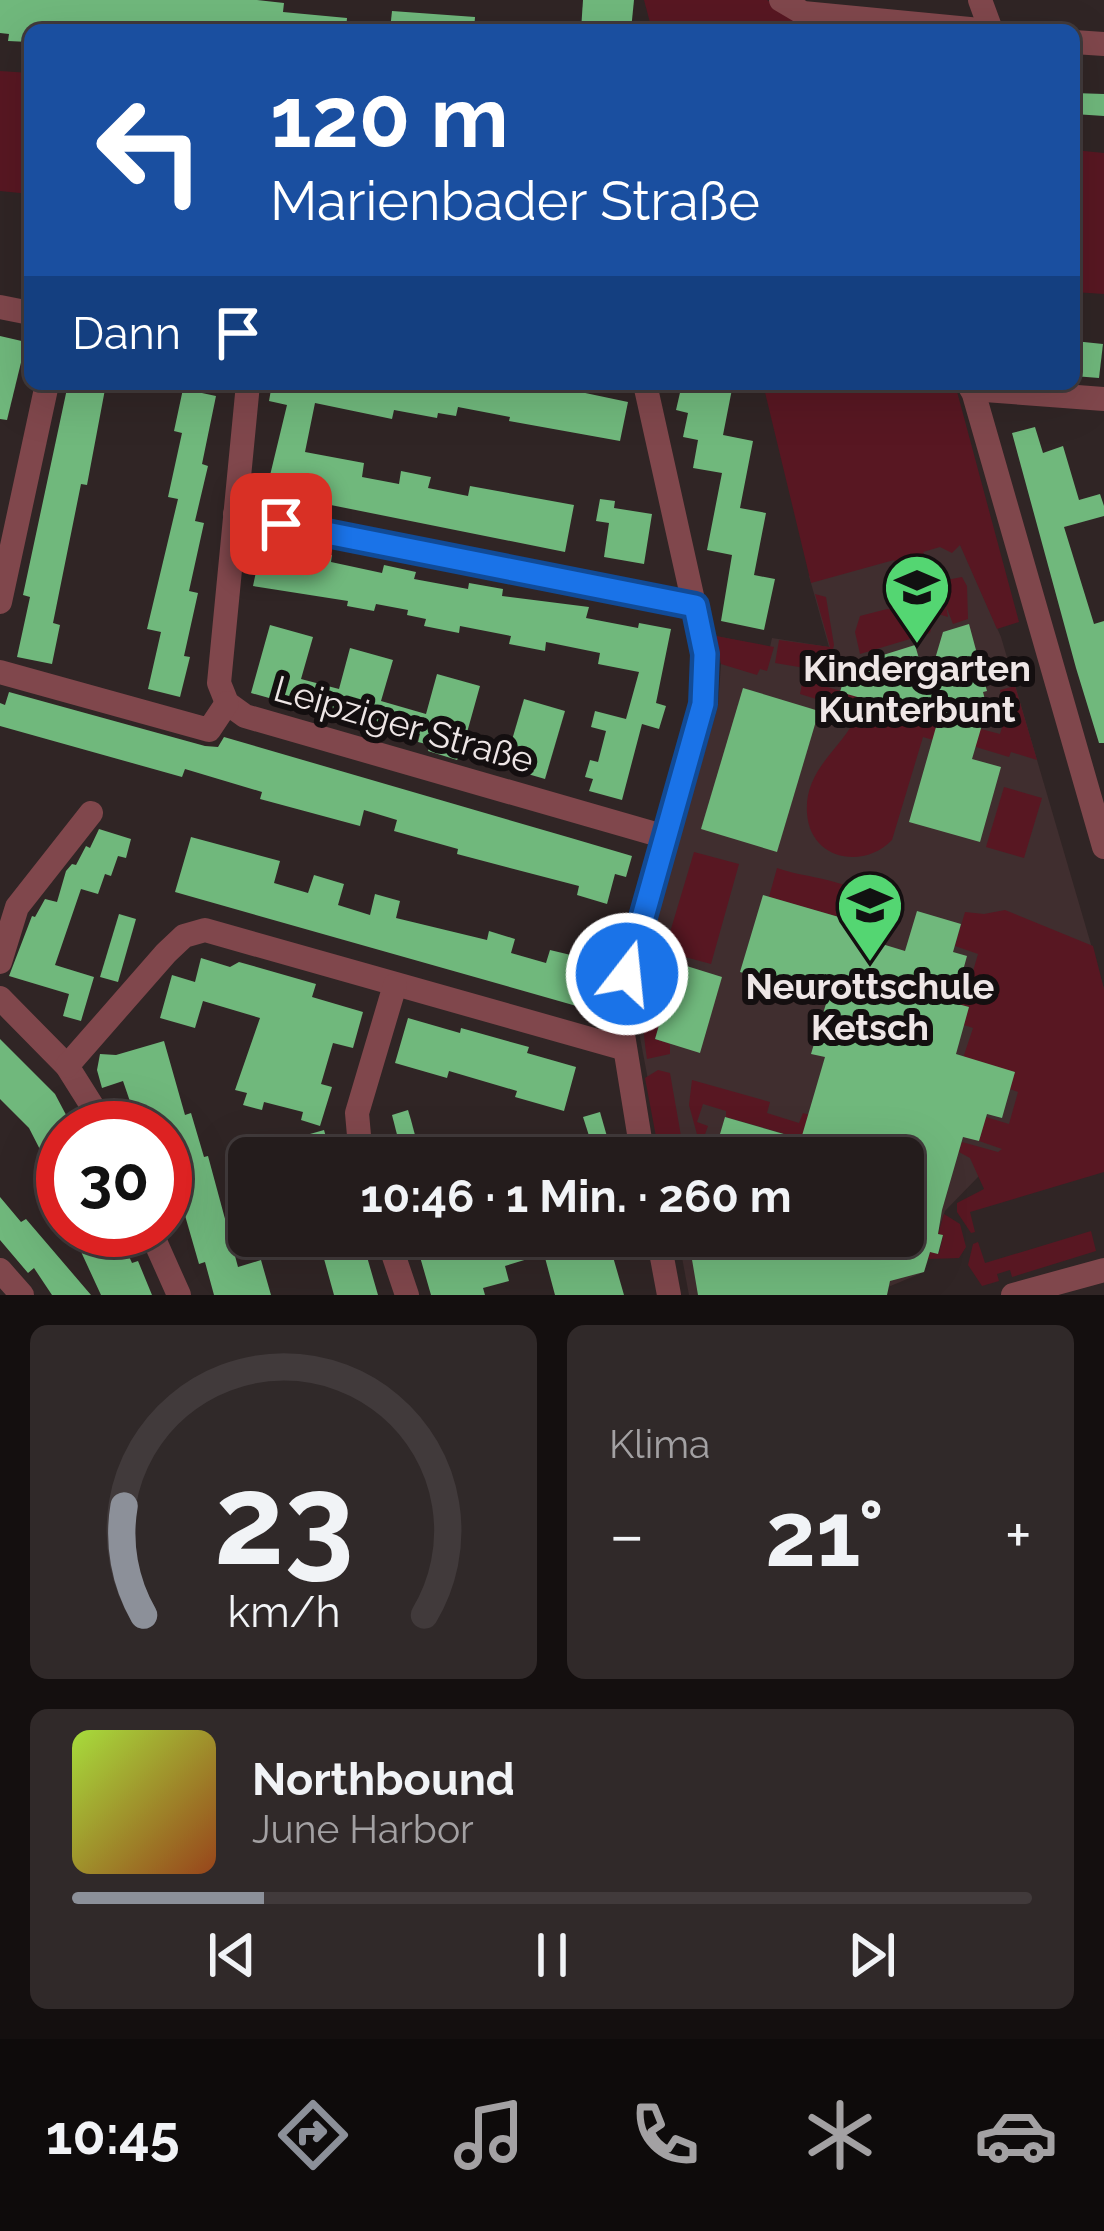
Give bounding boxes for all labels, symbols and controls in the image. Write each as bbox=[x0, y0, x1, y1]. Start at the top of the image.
text: 120 m bbox=[270, 68, 509, 167]
icon: left bbox=[72, 72, 228, 228]
text: Marienbader Straße bbox=[270, 169, 760, 233]
icon: arrive bbox=[205, 300, 271, 366]
text: Dann bbox=[72, 307, 181, 360]
pin bbox=[230, 473, 332, 575]
icon: arrive bbox=[248, 491, 314, 557]
school or university icon: Kindergarten Kunterbunt bbox=[882, 552, 952, 646]
place label: Kindergarten Kunterbunt bbox=[803, 647, 1031, 730]
street label: Leipziger Straße bbox=[269, 667, 539, 781]
school or university icon: Neurottschule Ketsch bbox=[835, 870, 905, 964]
position arrow bbox=[564, 911, 690, 1037]
place label: Neurottschule Ketsch bbox=[746, 965, 994, 1048]
speed limit sign: 30 bbox=[36, 1101, 192, 1257]
text: 10:46 · 1 Min. · 260 m bbox=[360, 1170, 792, 1223]
text: Klima bbox=[609, 1421, 710, 1467]
text: 23 bbox=[213, 1447, 354, 1593]
text: 21° bbox=[765, 1481, 884, 1587]
text: − bbox=[609, 1496, 645, 1573]
text: + bbox=[1005, 1496, 1032, 1573]
text: km/h bbox=[227, 1587, 340, 1637]
text: Northbound bbox=[252, 1753, 515, 1806]
text: June Harbor bbox=[252, 1806, 474, 1852]
icon: previous bbox=[199, 1922, 265, 1988]
icon: pause bbox=[519, 1922, 585, 1988]
icon: next bbox=[839, 1922, 905, 1988]
icon: directions bbox=[271, 2093, 355, 2177]
icon: music bbox=[447, 2093, 531, 2177]
icon: phone bbox=[623, 2093, 707, 2177]
icon: climate bbox=[798, 2093, 882, 2177]
icon: car bbox=[974, 2093, 1058, 2177]
text: 10:45 bbox=[46, 2103, 180, 2167]

